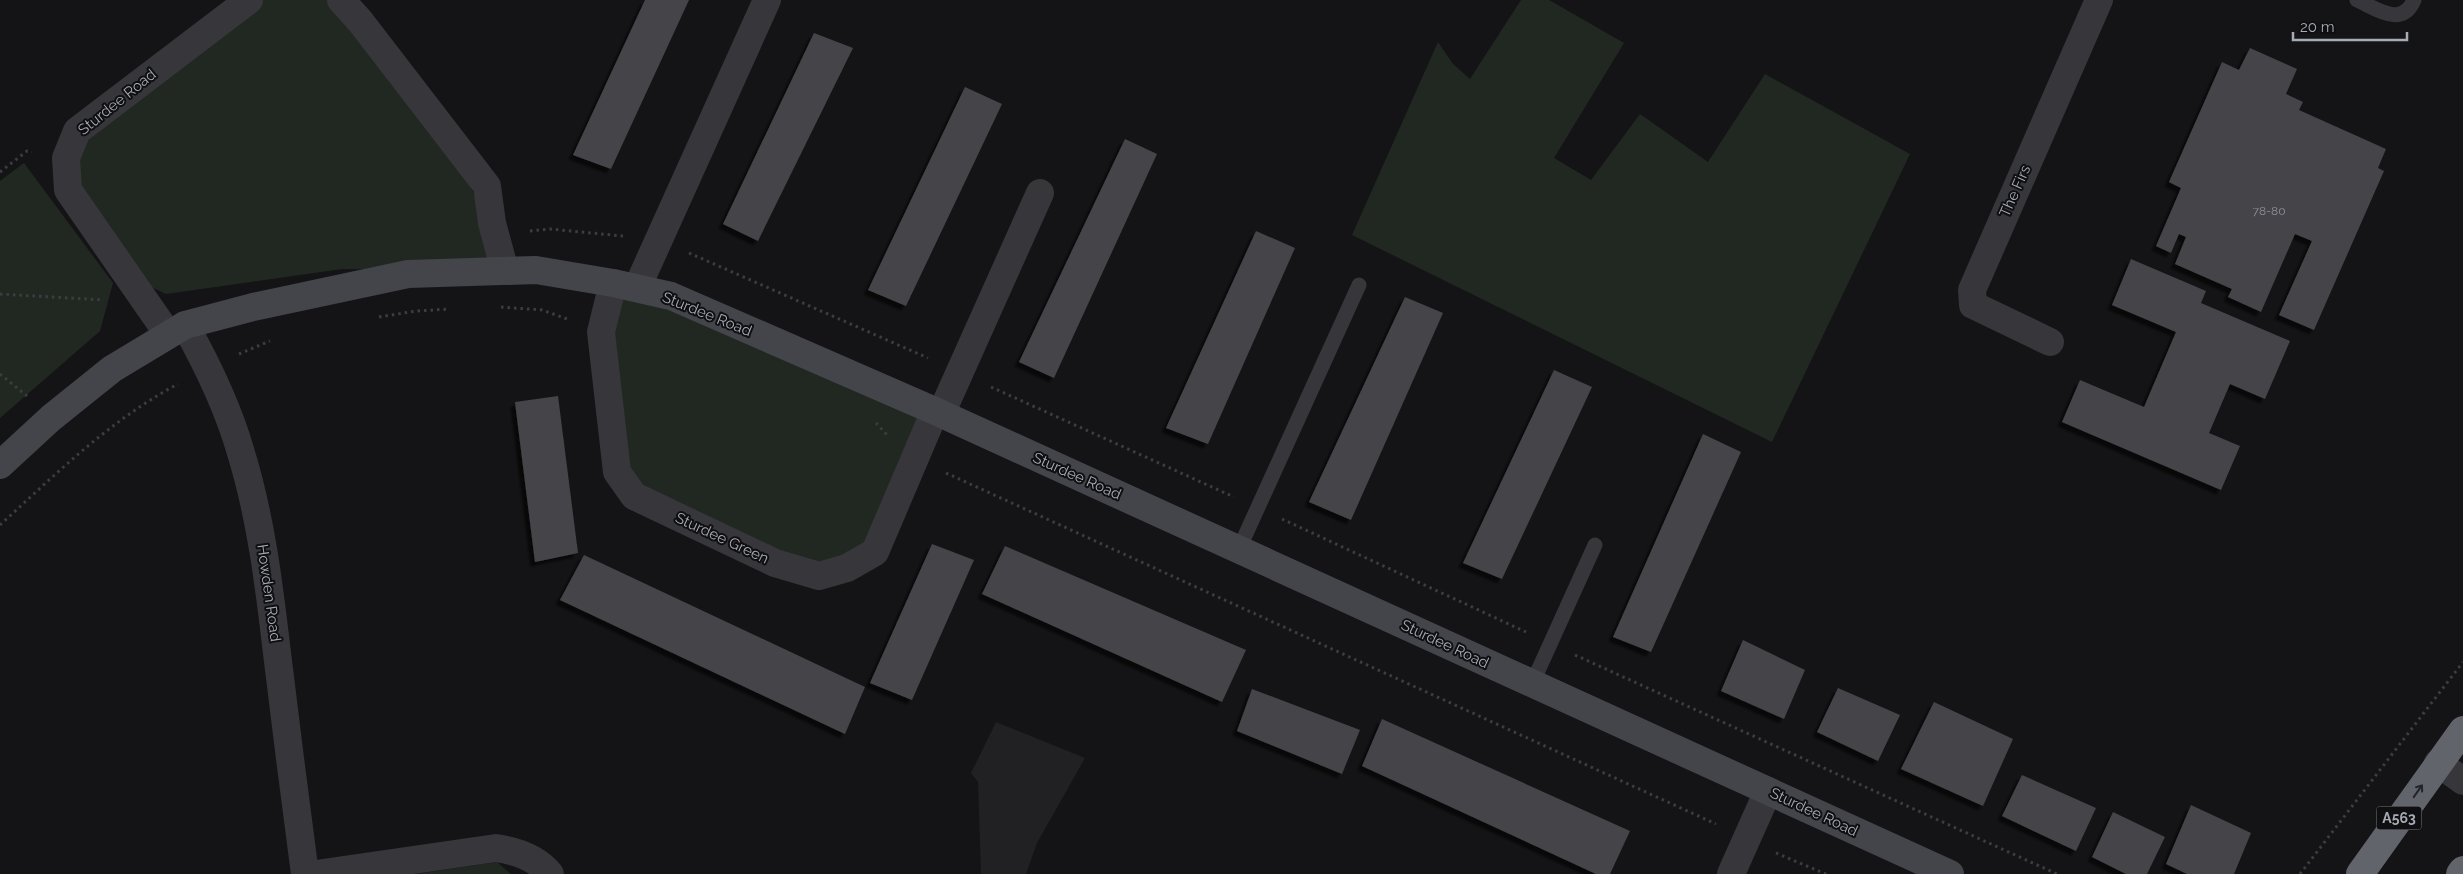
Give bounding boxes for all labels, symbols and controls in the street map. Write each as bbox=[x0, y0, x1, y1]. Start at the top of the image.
scale bar bbox=[2293, 10, 2407, 42]
text: 20 m bbox=[2300, 18, 2335, 36]
street label: Sturdee Road bbox=[75, 65, 159, 139]
street label: The Firs bbox=[1996, 162, 2034, 220]
house number: 78-80 bbox=[2252, 204, 2286, 218]
street label: Sturdee Road bbox=[660, 288, 754, 340]
street label: Sturdee Road bbox=[1030, 449, 1124, 503]
street label: Sturdee Green bbox=[672, 509, 772, 567]
street label: Howden Road bbox=[253, 543, 285, 643]
street label: Sturdee Road bbox=[1398, 616, 1492, 672]
street label: Sturdee Road bbox=[1767, 784, 1861, 840]
one-way arrow bbox=[2413, 784, 2423, 798]
road number: A563 bbox=[2376, 806, 2422, 830]

